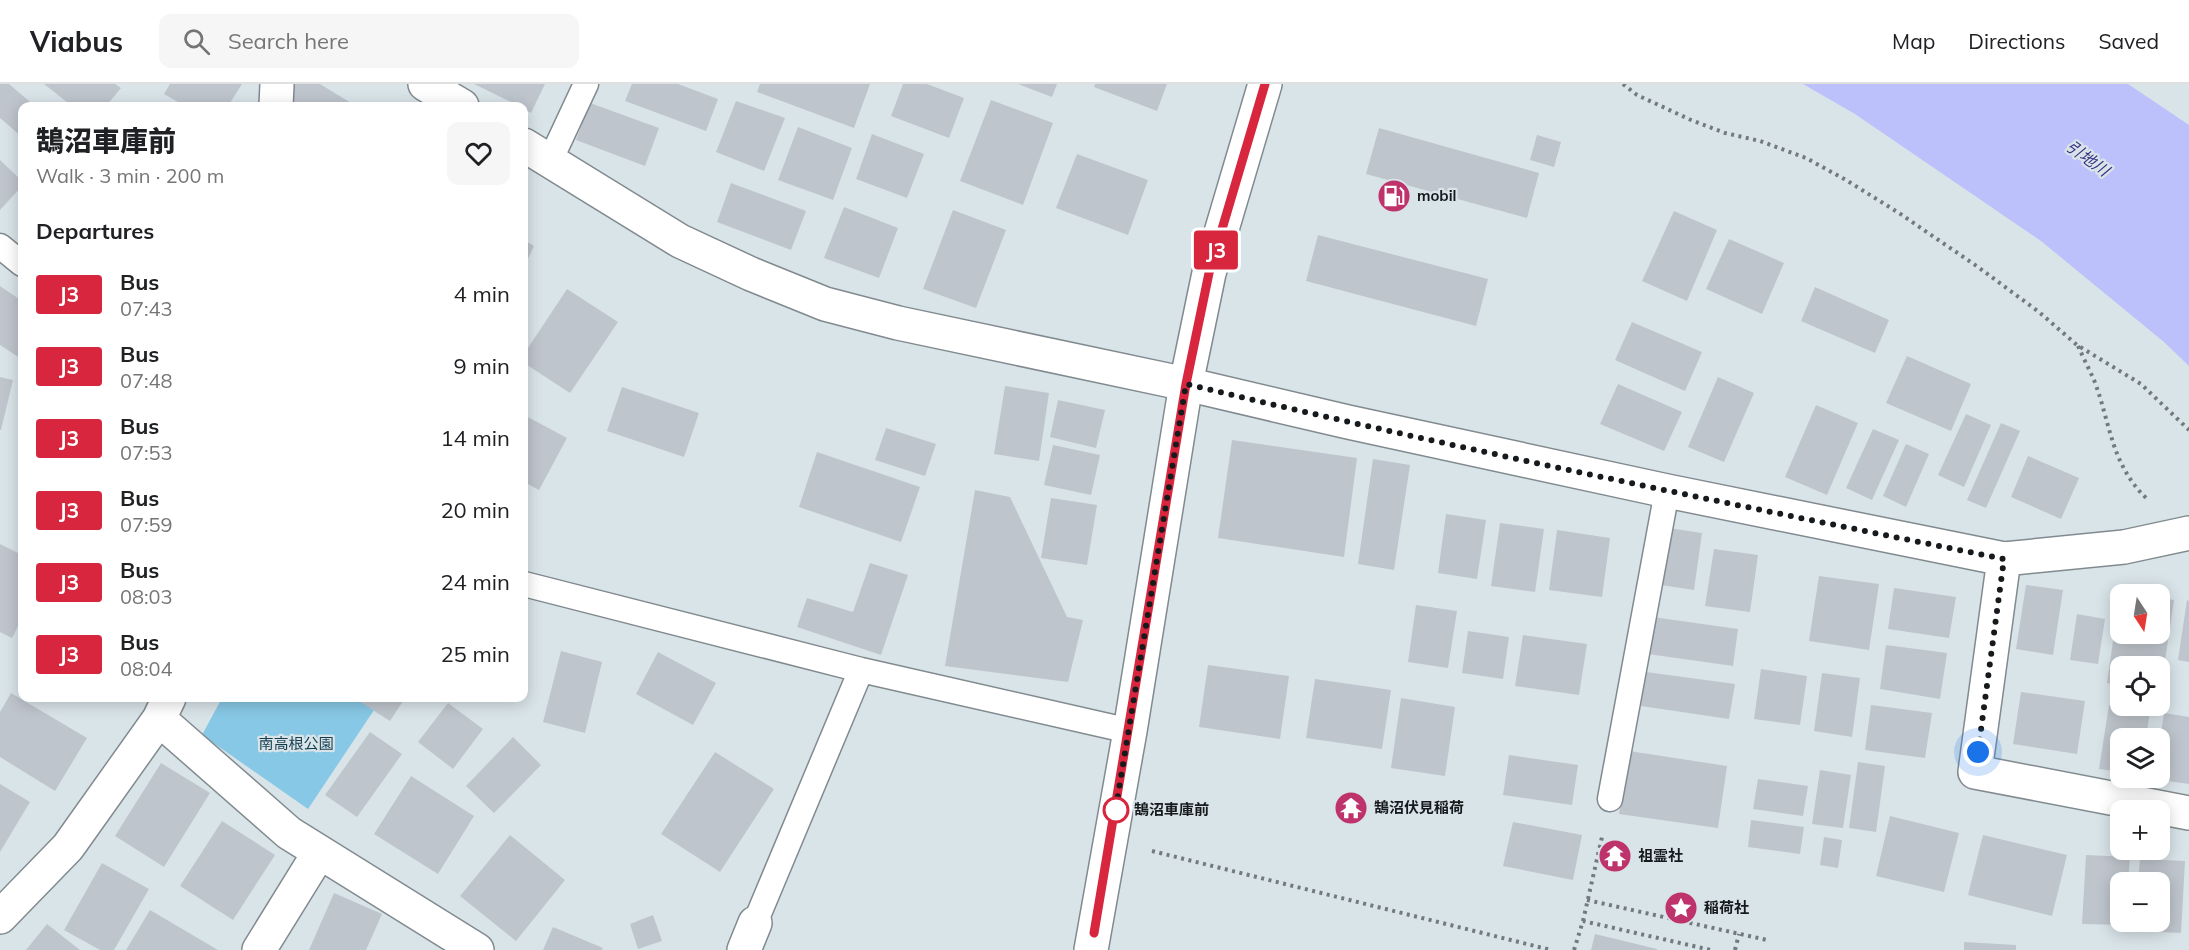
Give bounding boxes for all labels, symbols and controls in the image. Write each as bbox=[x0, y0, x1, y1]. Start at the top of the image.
search box bbox=[159, 14, 579, 68]
text: Viabus bbox=[30, 24, 123, 59]
icon: search bbox=[180, 25, 213, 58]
text: Search here bbox=[228, 27, 349, 55]
text: Map bbox=[1892, 28, 1935, 54]
text: Directions bbox=[1968, 28, 2065, 54]
text: Saved bbox=[2098, 28, 2159, 54]
button: heart bbox=[447, 122, 510, 185]
text: 鵠沼車庫前 bbox=[36, 123, 176, 158]
water label: 引地川 bbox=[2063, 136, 2115, 181]
text: Walk · 3 min · 200 m bbox=[36, 163, 224, 188]
fuel station icon: mobil bbox=[1376, 178, 1412, 214]
place label: mobil bbox=[1417, 186, 1457, 205]
text: Departures bbox=[36, 217, 154, 245]
line badge: J3 bbox=[1189, 230, 1243, 270]
text: J3 bbox=[1206, 237, 1226, 263]
text: Bus bbox=[120, 268, 159, 296]
text: 4 min bbox=[454, 280, 510, 308]
text: J3 bbox=[59, 281, 79, 307]
text: 07:43 bbox=[120, 296, 173, 321]
text: Bus bbox=[120, 340, 159, 368]
text: 9 min bbox=[454, 352, 510, 380]
text: J3 bbox=[59, 353, 79, 379]
text: 07:48 bbox=[120, 368, 173, 393]
text: Bus bbox=[120, 412, 159, 440]
text: 14 min bbox=[440, 424, 510, 452]
text: J3 bbox=[59, 425, 79, 451]
text: 07:53 bbox=[120, 440, 173, 465]
text: Bus bbox=[120, 484, 159, 512]
text: 20 min bbox=[440, 496, 510, 524]
text: J3 bbox=[59, 497, 79, 523]
text: 07:59 bbox=[120, 512, 173, 537]
text: Bus bbox=[120, 556, 159, 584]
text: 24 min bbox=[440, 568, 510, 596]
text: J3 bbox=[59, 569, 79, 595]
text: 08:03 bbox=[120, 584, 173, 609]
north arrow bbox=[2110, 584, 2170, 644]
map controls bbox=[2110, 584, 2170, 932]
text: Bus bbox=[120, 628, 159, 656]
text: 25 min bbox=[440, 640, 510, 668]
text: J3 bbox=[59, 641, 79, 667]
text: 08:04 bbox=[120, 656, 173, 681]
button: locate bbox=[2110, 656, 2170, 716]
button: layers bbox=[2110, 728, 2170, 788]
park label: 南高根公園 bbox=[258, 734, 334, 753]
your location bbox=[1963, 737, 1993, 767]
temple icon: 鵠沼伏見稲荷 bbox=[1333, 790, 1369, 826]
marker: 鵠沼車庫前 bbox=[1103, 797, 1129, 823]
place label: 鵠沼伏見稲荷 bbox=[1374, 798, 1464, 817]
place label: 鵠沼車庫前 bbox=[1134, 800, 1209, 819]
button: + bbox=[2110, 800, 2170, 860]
temple icon: 祖霊社 bbox=[1597, 838, 1633, 874]
place label: 祖霊社 bbox=[1638, 846, 1683, 865]
button: − bbox=[2110, 872, 2170, 932]
place icon: 稲荷社 bbox=[1663, 890, 1699, 926]
place label: 稲荷社 bbox=[1704, 898, 1749, 917]

